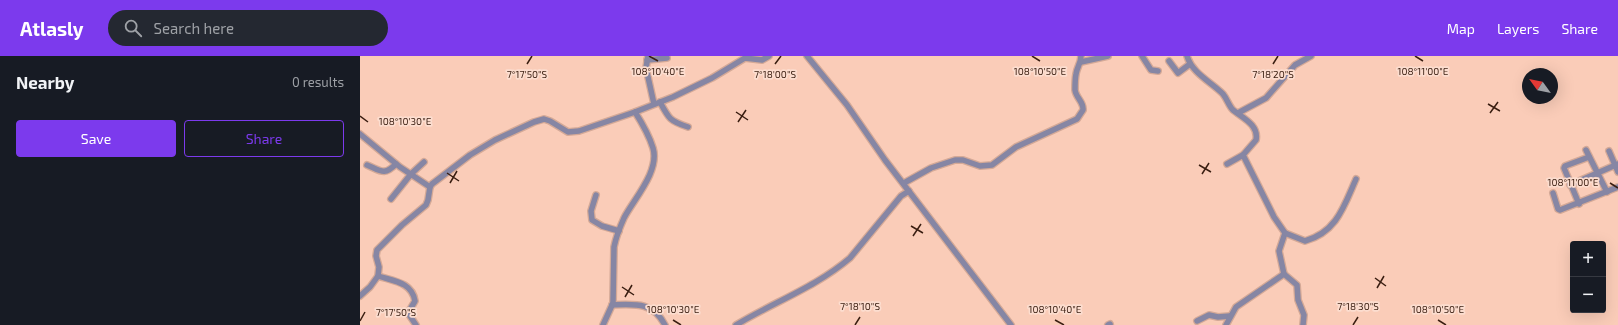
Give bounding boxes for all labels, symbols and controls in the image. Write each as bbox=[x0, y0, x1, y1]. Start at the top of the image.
search box bbox=[108, 10, 388, 46]
text: Atlasly bbox=[20, 17, 84, 40]
icon: search bbox=[122, 17, 144, 39]
text: Search here bbox=[154, 19, 234, 37]
text: Map bbox=[1447, 20, 1475, 37]
text: Layers bbox=[1497, 20, 1539, 37]
text: Share bbox=[1561, 20, 1598, 37]
text: 108°10'40"E bbox=[632, 65, 685, 77]
text: 108°10'50"E bbox=[1014, 65, 1067, 77]
text: 108°11'00"E bbox=[1398, 65, 1449, 77]
text: 7°17'50"S bbox=[507, 68, 548, 80]
text: 7°18'00"S bbox=[754, 68, 796, 80]
text: 7°18'20"S bbox=[1252, 68, 1294, 80]
north arrow bbox=[1522, 68, 1558, 104]
text: Nearby bbox=[16, 72, 74, 92]
text: 0 results bbox=[292, 74, 344, 90]
text: 108°10'30"E bbox=[379, 115, 432, 127]
button: Save bbox=[16, 120, 176, 157]
button: Share bbox=[184, 120, 344, 157]
text: 108°11'00"E bbox=[1548, 176, 1599, 188]
map controls bbox=[1570, 241, 1606, 313]
button: + bbox=[1570, 241, 1606, 277]
button: − bbox=[1570, 277, 1606, 313]
text: 7°18'10"S bbox=[840, 300, 880, 312]
text: 7°18'30"S bbox=[1337, 300, 1379, 312]
text: 108°10'30"E bbox=[647, 303, 700, 315]
text: 108°10'40"E bbox=[1029, 303, 1082, 315]
text: 108°10'50"E bbox=[1412, 303, 1465, 315]
text: 7°17'50"S bbox=[376, 306, 417, 318]

